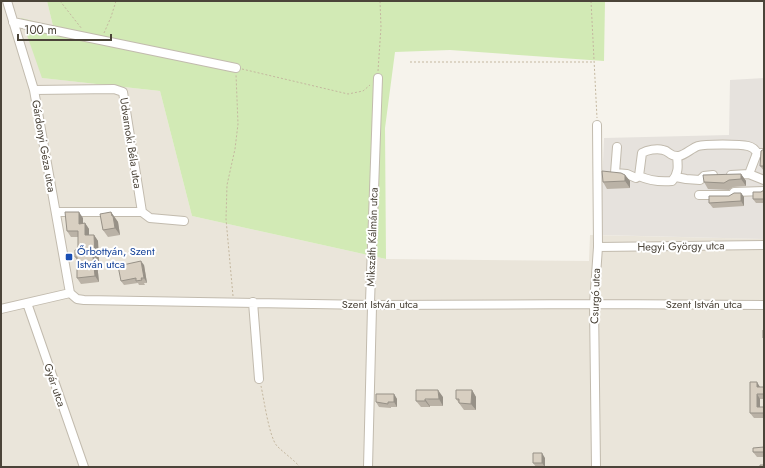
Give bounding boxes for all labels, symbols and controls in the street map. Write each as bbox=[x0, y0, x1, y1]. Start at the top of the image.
scale bar bbox=[18, 16, 111, 42]
text: 100 m bbox=[24, 21, 57, 39]
street label: Udvarnoki Béla utca bbox=[116, 96, 146, 190]
street label: Gárdonyi Géza utca bbox=[28, 99, 60, 193]
street label: Mikszáth Kálmán utca bbox=[362, 187, 382, 287]
street label: Hegyi György utca bbox=[637, 237, 725, 255]
place label: Őrbottyán, Szent István utca bbox=[77, 243, 155, 272]
marker: Őrbottyán, Szent István utca bbox=[64, 252, 74, 262]
street label: Csurgó utca bbox=[586, 268, 604, 324]
street label: Szent István utca bbox=[342, 296, 418, 312]
street label: Szent István utca bbox=[666, 296, 742, 312]
street label: Gyár utca bbox=[40, 361, 70, 409]

